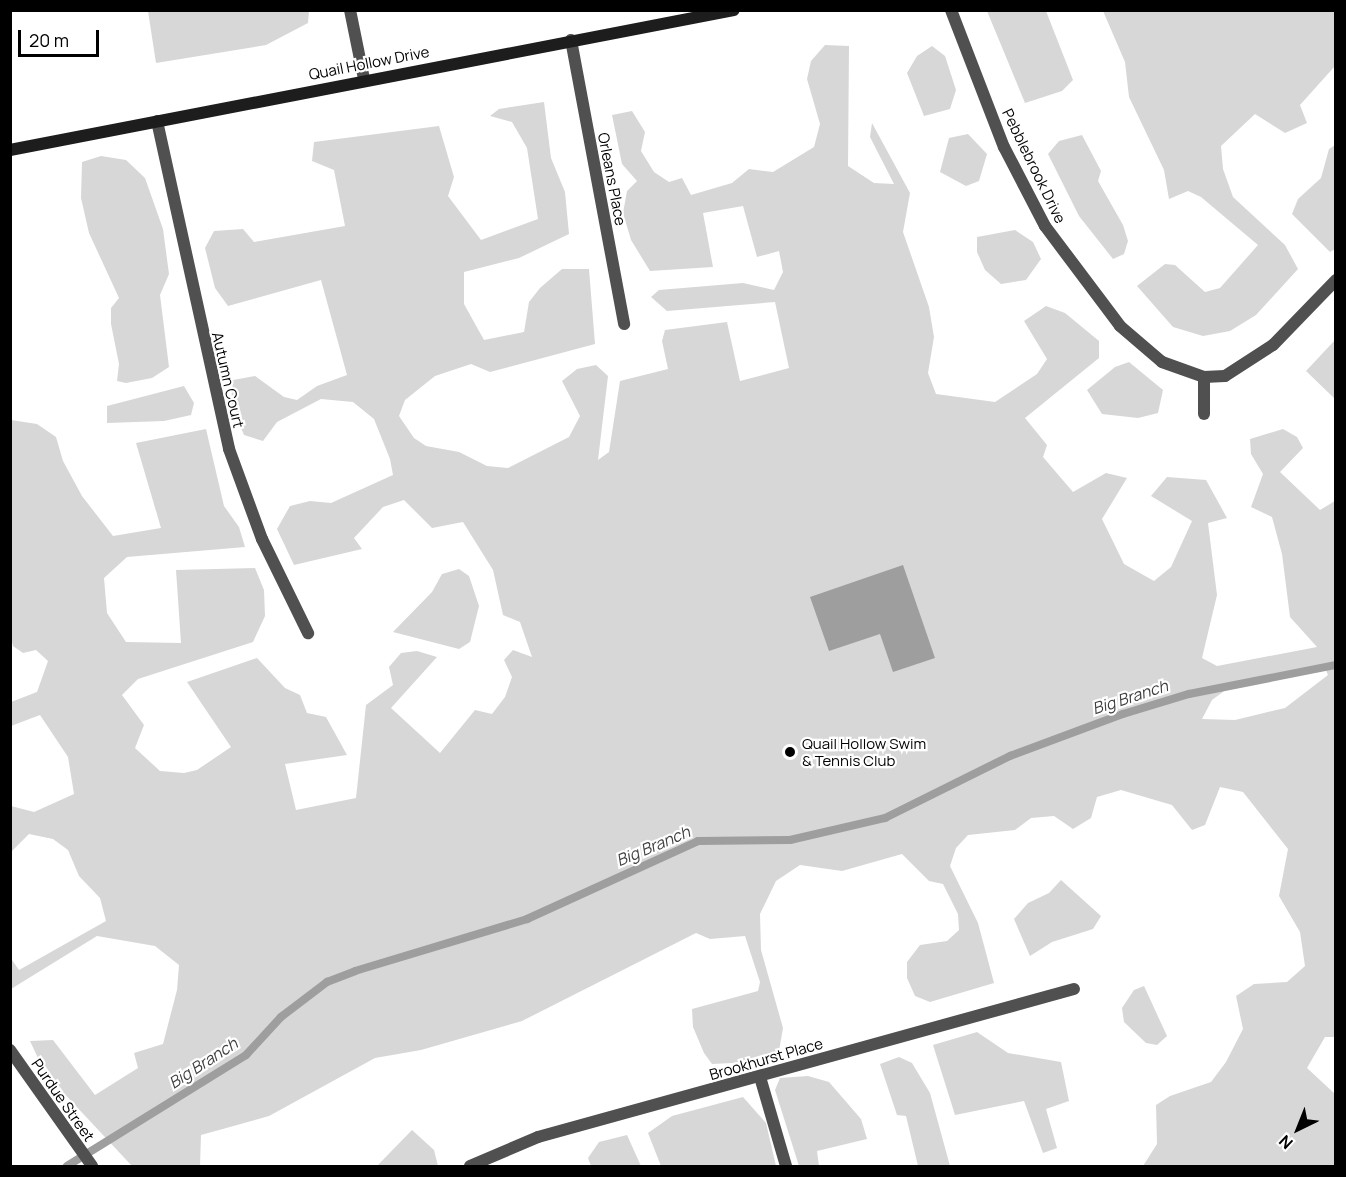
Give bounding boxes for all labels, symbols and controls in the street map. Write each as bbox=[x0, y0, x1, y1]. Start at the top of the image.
scale bar bbox=[21, 18, 102, 56]
text: 20 m bbox=[29, 28, 69, 52]
street label: Quail Hollow Drive bbox=[307, 42, 431, 84]
street label: Pebblebrook Drive bbox=[998, 106, 1070, 226]
street label: Orleans Place bbox=[594, 131, 630, 227]
street label: Autumn Court bbox=[208, 330, 248, 430]
water label: Big Branch bbox=[1090, 676, 1170, 718]
place label: Quail Hollow Swim & Tennis Club bbox=[802, 734, 926, 769]
marker: Quail Hollow Swim & Tennis Club bbox=[783, 745, 797, 759]
water label: Big Branch bbox=[613, 822, 693, 870]
water label: Big Branch bbox=[165, 1034, 241, 1092]
street label: Brookhurst Place bbox=[707, 1034, 825, 1084]
street label: Purdue Street bbox=[28, 1055, 98, 1145]
north arrow bbox=[1268, 1099, 1328, 1159]
text: N bbox=[1274, 1130, 1297, 1154]

